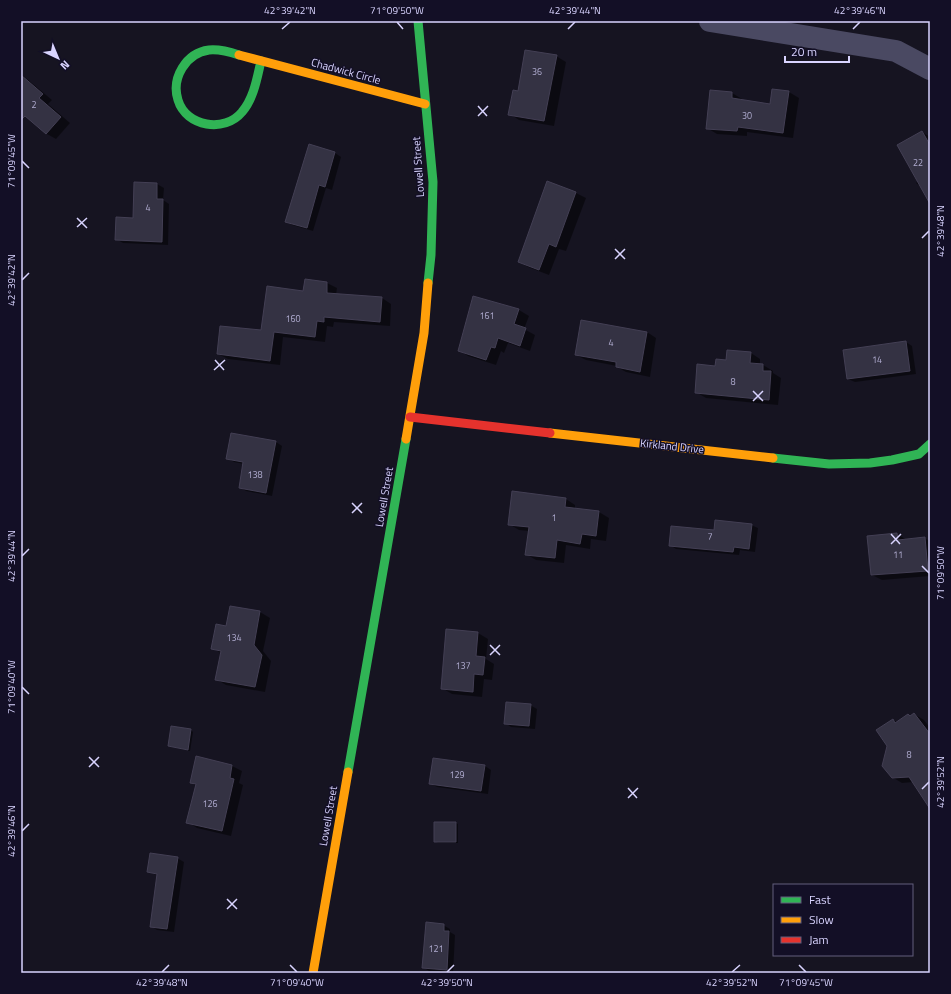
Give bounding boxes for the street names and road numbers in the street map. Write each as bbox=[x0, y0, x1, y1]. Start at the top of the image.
street label: Chadwick Circle bbox=[309, 54, 383, 88]
street label: Lowell Street bbox=[408, 136, 428, 198]
street label: Kirkland Drive bbox=[639, 435, 705, 457]
street label: Lowell Street bbox=[371, 466, 397, 528]
street label: Lowell Street bbox=[315, 785, 341, 847]

